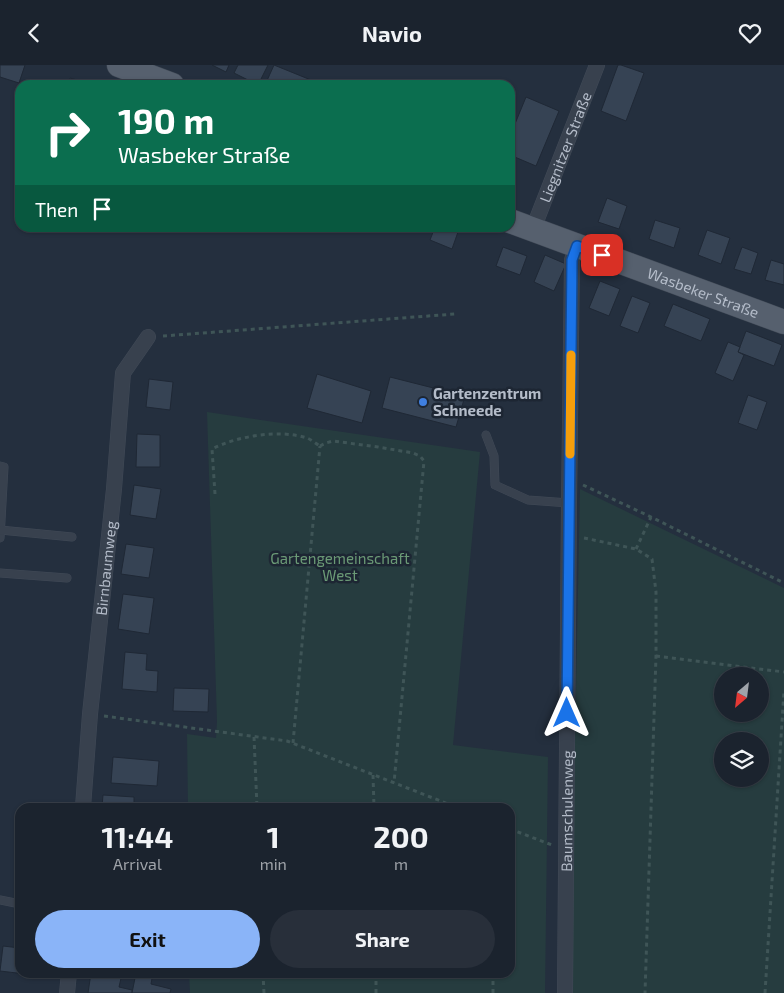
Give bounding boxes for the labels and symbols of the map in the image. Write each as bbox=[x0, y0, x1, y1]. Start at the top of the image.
street label: Liegnitzer Straße bbox=[535, 89, 595, 205]
pin bbox=[581, 234, 623, 276]
street label: Wasbeker Straße bbox=[645, 263, 762, 321]
place label: Gartenzentrum Schneede bbox=[433, 384, 541, 419]
marker: Gartenzentrum Schneede bbox=[417, 396, 429, 408]
street label: Birnbaumweg bbox=[92, 519, 120, 616]
park label: Gartengemeinschaft West bbox=[270, 549, 410, 584]
north arrow bbox=[714, 667, 769, 723]
position arrow bbox=[540, 686, 592, 738]
street label: Baumschulenweg bbox=[557, 750, 576, 872]

